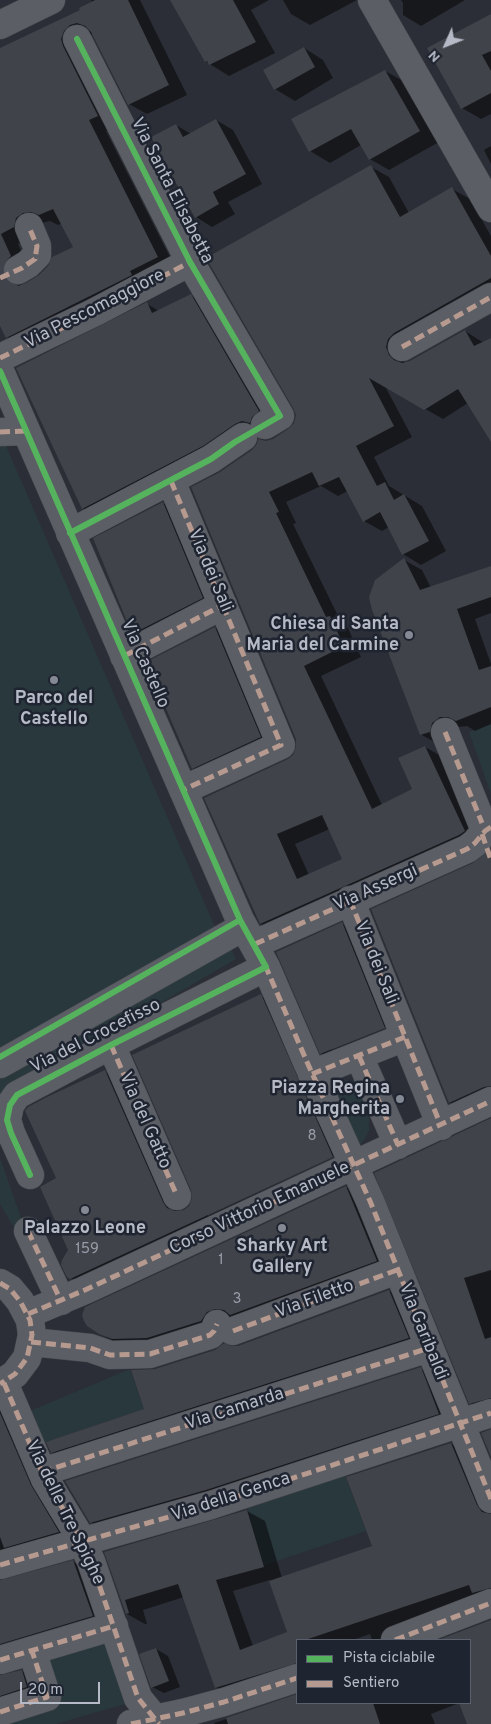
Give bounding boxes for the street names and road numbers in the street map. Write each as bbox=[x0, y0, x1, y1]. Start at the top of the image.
street label: Via Santa Elisabetta bbox=[125, 114, 217, 268]
street label: Via Pescomaggiore bbox=[21, 265, 169, 355]
street label: Via dei Sali bbox=[182, 526, 236, 616]
street label: Via Castello bbox=[115, 616, 173, 712]
street label: Via Assergi bbox=[331, 861, 421, 917]
street label: Via dei Sali bbox=[348, 918, 402, 1008]
street label: Via del Crocefisso bbox=[27, 995, 165, 1079]
street label: Via del Gatto bbox=[113, 1069, 175, 1173]
street label: Corso Vittorio Emanuele bbox=[167, 1158, 353, 1260]
street label: Via Filetto bbox=[273, 1276, 357, 1324]
street label: Via Garibaldi bbox=[393, 1280, 451, 1384]
street label: Via Camarda bbox=[183, 1384, 287, 1436]
street label: Via delle Tre Spighe bbox=[20, 1437, 108, 1589]
street label: Via della Genca bbox=[169, 1469, 293, 1527]

